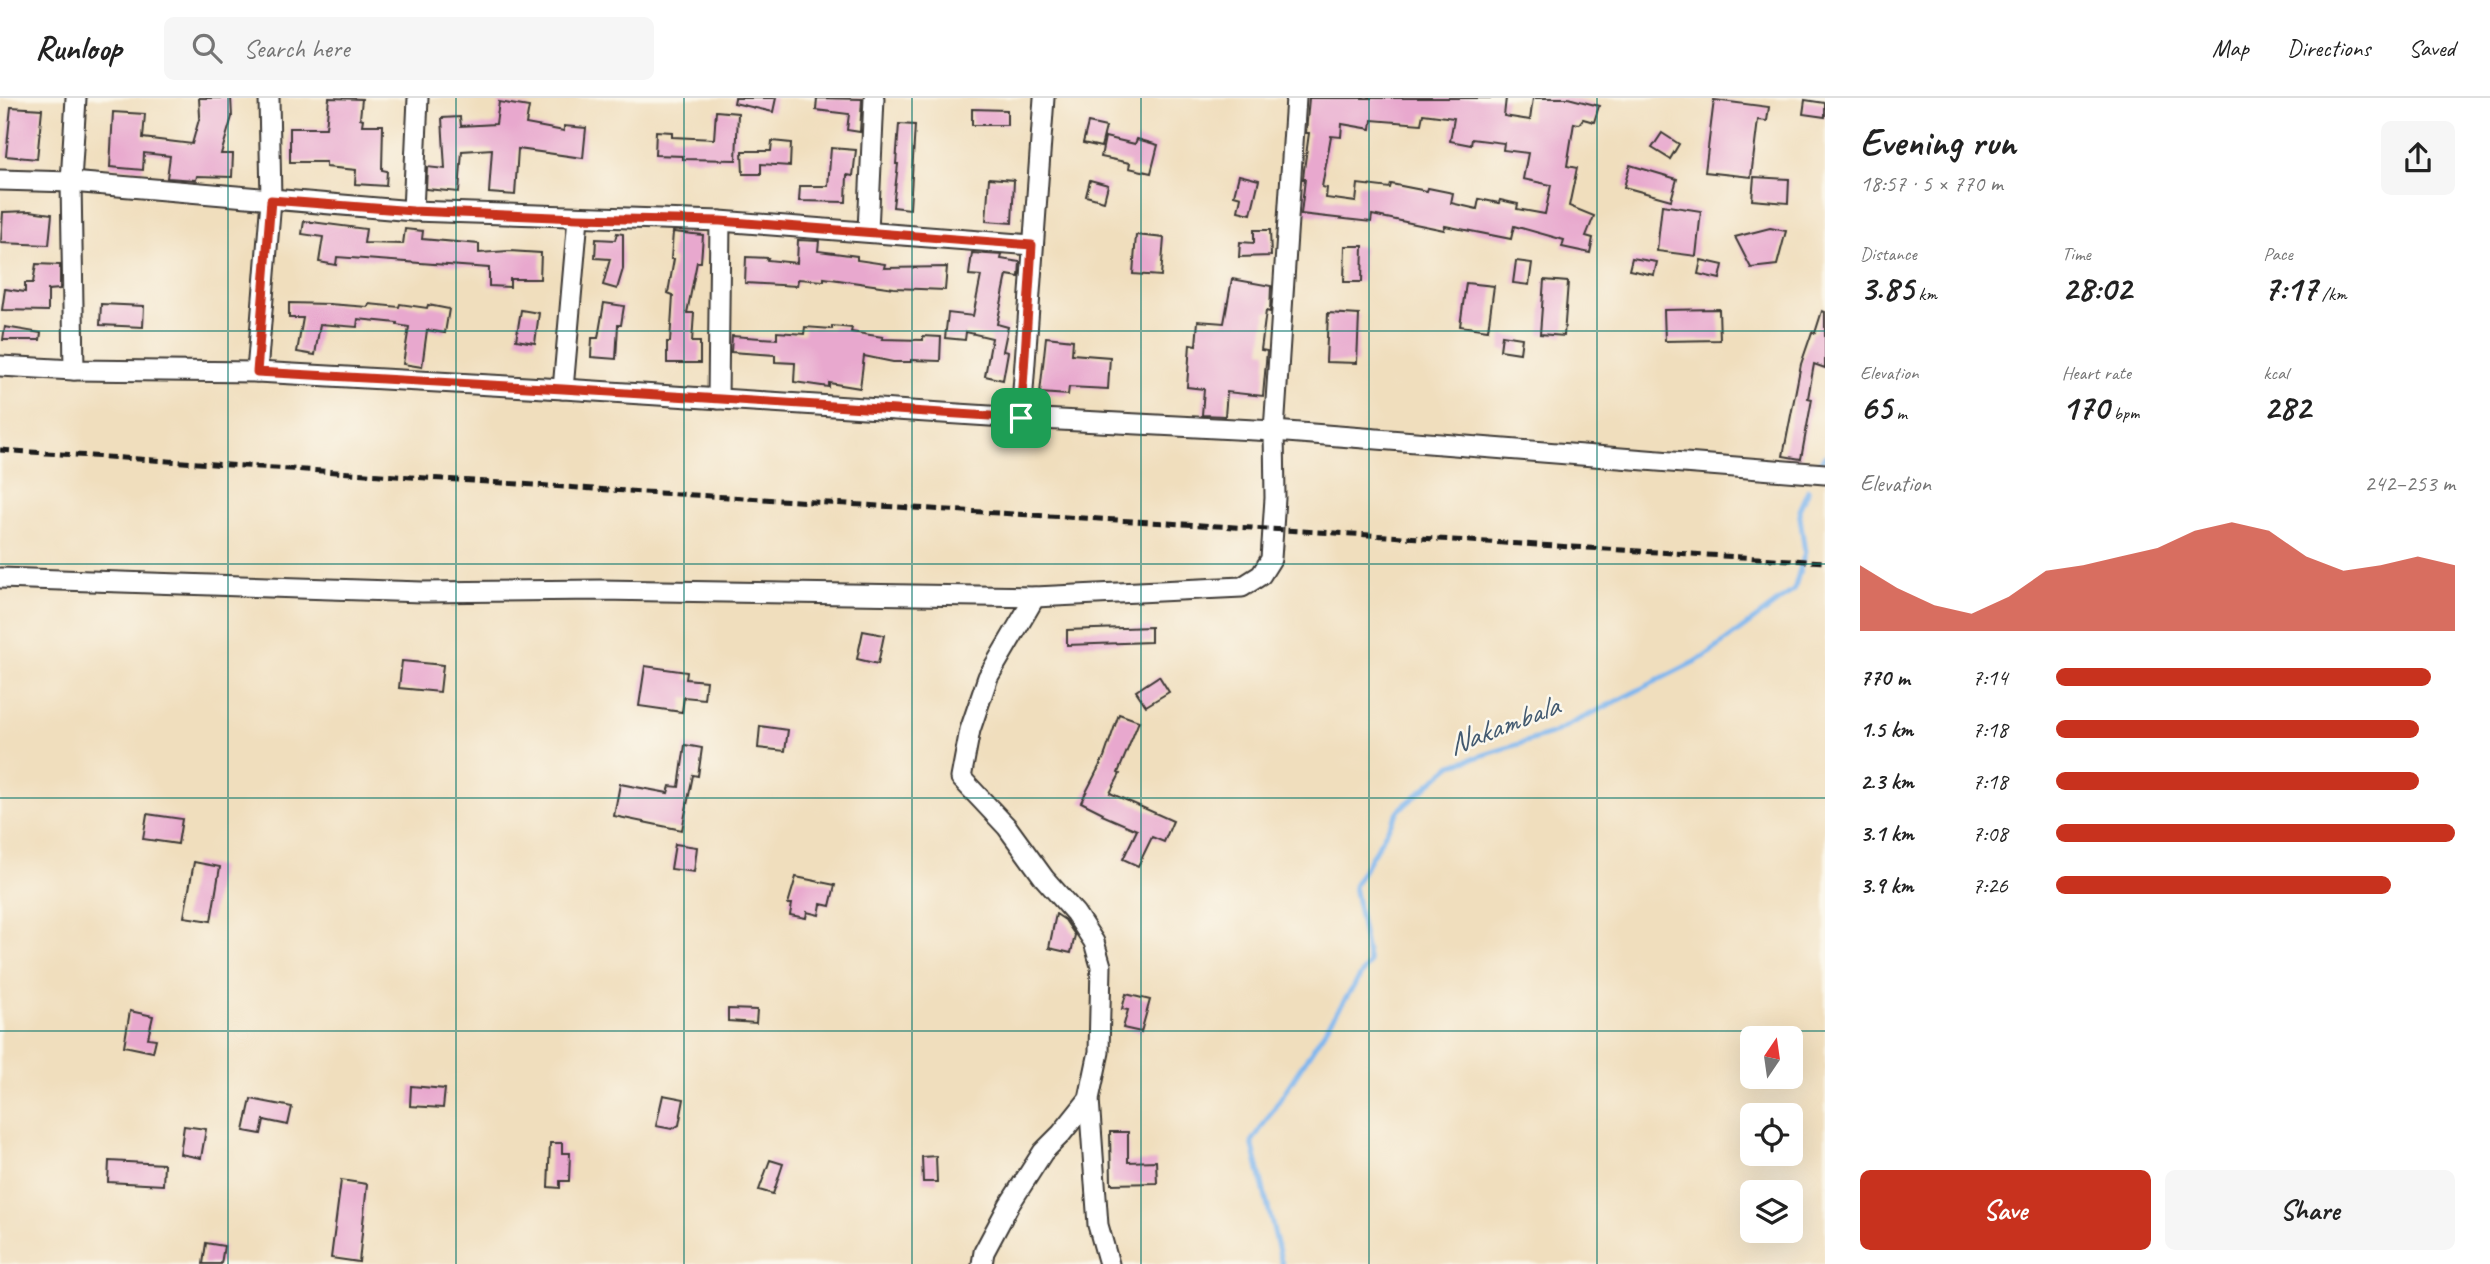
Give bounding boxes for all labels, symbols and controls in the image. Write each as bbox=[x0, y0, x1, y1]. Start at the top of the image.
search box bbox=[164, 17, 654, 80]
text: Runloop bbox=[35, 27, 122, 69]
icon: search bbox=[188, 29, 226, 67]
text: Search here bbox=[244, 32, 349, 65]
text: Map bbox=[2212, 33, 2249, 63]
text: Directions bbox=[2287, 33, 2370, 63]
text: Saved bbox=[2408, 33, 2455, 63]
text: Evening run bbox=[1860, 119, 2016, 166]
button: share bbox=[2381, 121, 2455, 195]
text: 18:57 · 5 × 770 m bbox=[1860, 169, 2003, 198]
text: Distance bbox=[1860, 242, 1917, 266]
text: Time bbox=[2062, 242, 2091, 266]
text: Pace bbox=[2263, 242, 2293, 266]
text: 3.85 bbox=[1860, 266, 1914, 311]
text: 28:02 bbox=[2062, 266, 2132, 311]
text: 7:17 bbox=[2263, 266, 2317, 311]
text: km bbox=[1914, 282, 1937, 306]
text: /km bbox=[2317, 282, 2347, 306]
text: Elevation bbox=[1860, 361, 1918, 385]
text: Heart rate bbox=[2062, 361, 2131, 385]
text: kcal bbox=[2263, 361, 2288, 385]
text: 65 bbox=[1860, 385, 1892, 430]
text: 170 bbox=[2062, 385, 2109, 430]
text: 282 bbox=[2263, 385, 2311, 430]
pin bbox=[991, 388, 1051, 448]
icon: arrive bbox=[1002, 399, 1040, 437]
text: m bbox=[1892, 401, 1907, 425]
text: bpm bbox=[2109, 401, 2139, 425]
text: Elevation bbox=[1860, 469, 1931, 498]
text: 242–253 m bbox=[2364, 469, 2455, 498]
text: 770 m bbox=[1860, 663, 1910, 692]
text: 7:14 bbox=[1972, 663, 2008, 692]
water label: Nakambala bbox=[1442, 685, 1567, 764]
text: 1.5 km bbox=[1860, 715, 1913, 744]
text: 7:18 bbox=[1972, 715, 2008, 744]
text: 2.3 km bbox=[1860, 767, 1914, 796]
text: 7:18 bbox=[1972, 767, 2008, 796]
text: 3.1 km bbox=[1860, 819, 1914, 848]
text: 7:08 bbox=[1972, 819, 2008, 848]
text: 3.9 km bbox=[1860, 871, 1913, 900]
text: 7:26 bbox=[1972, 871, 2008, 900]
north arrow bbox=[1740, 1026, 1802, 1088]
map controls bbox=[1740, 1026, 1803, 1243]
button: locate bbox=[1740, 1103, 1803, 1166]
button: Save bbox=[1860, 1170, 2151, 1250]
button: Share bbox=[2165, 1170, 2455, 1250]
button: layers bbox=[1740, 1180, 1803, 1243]

